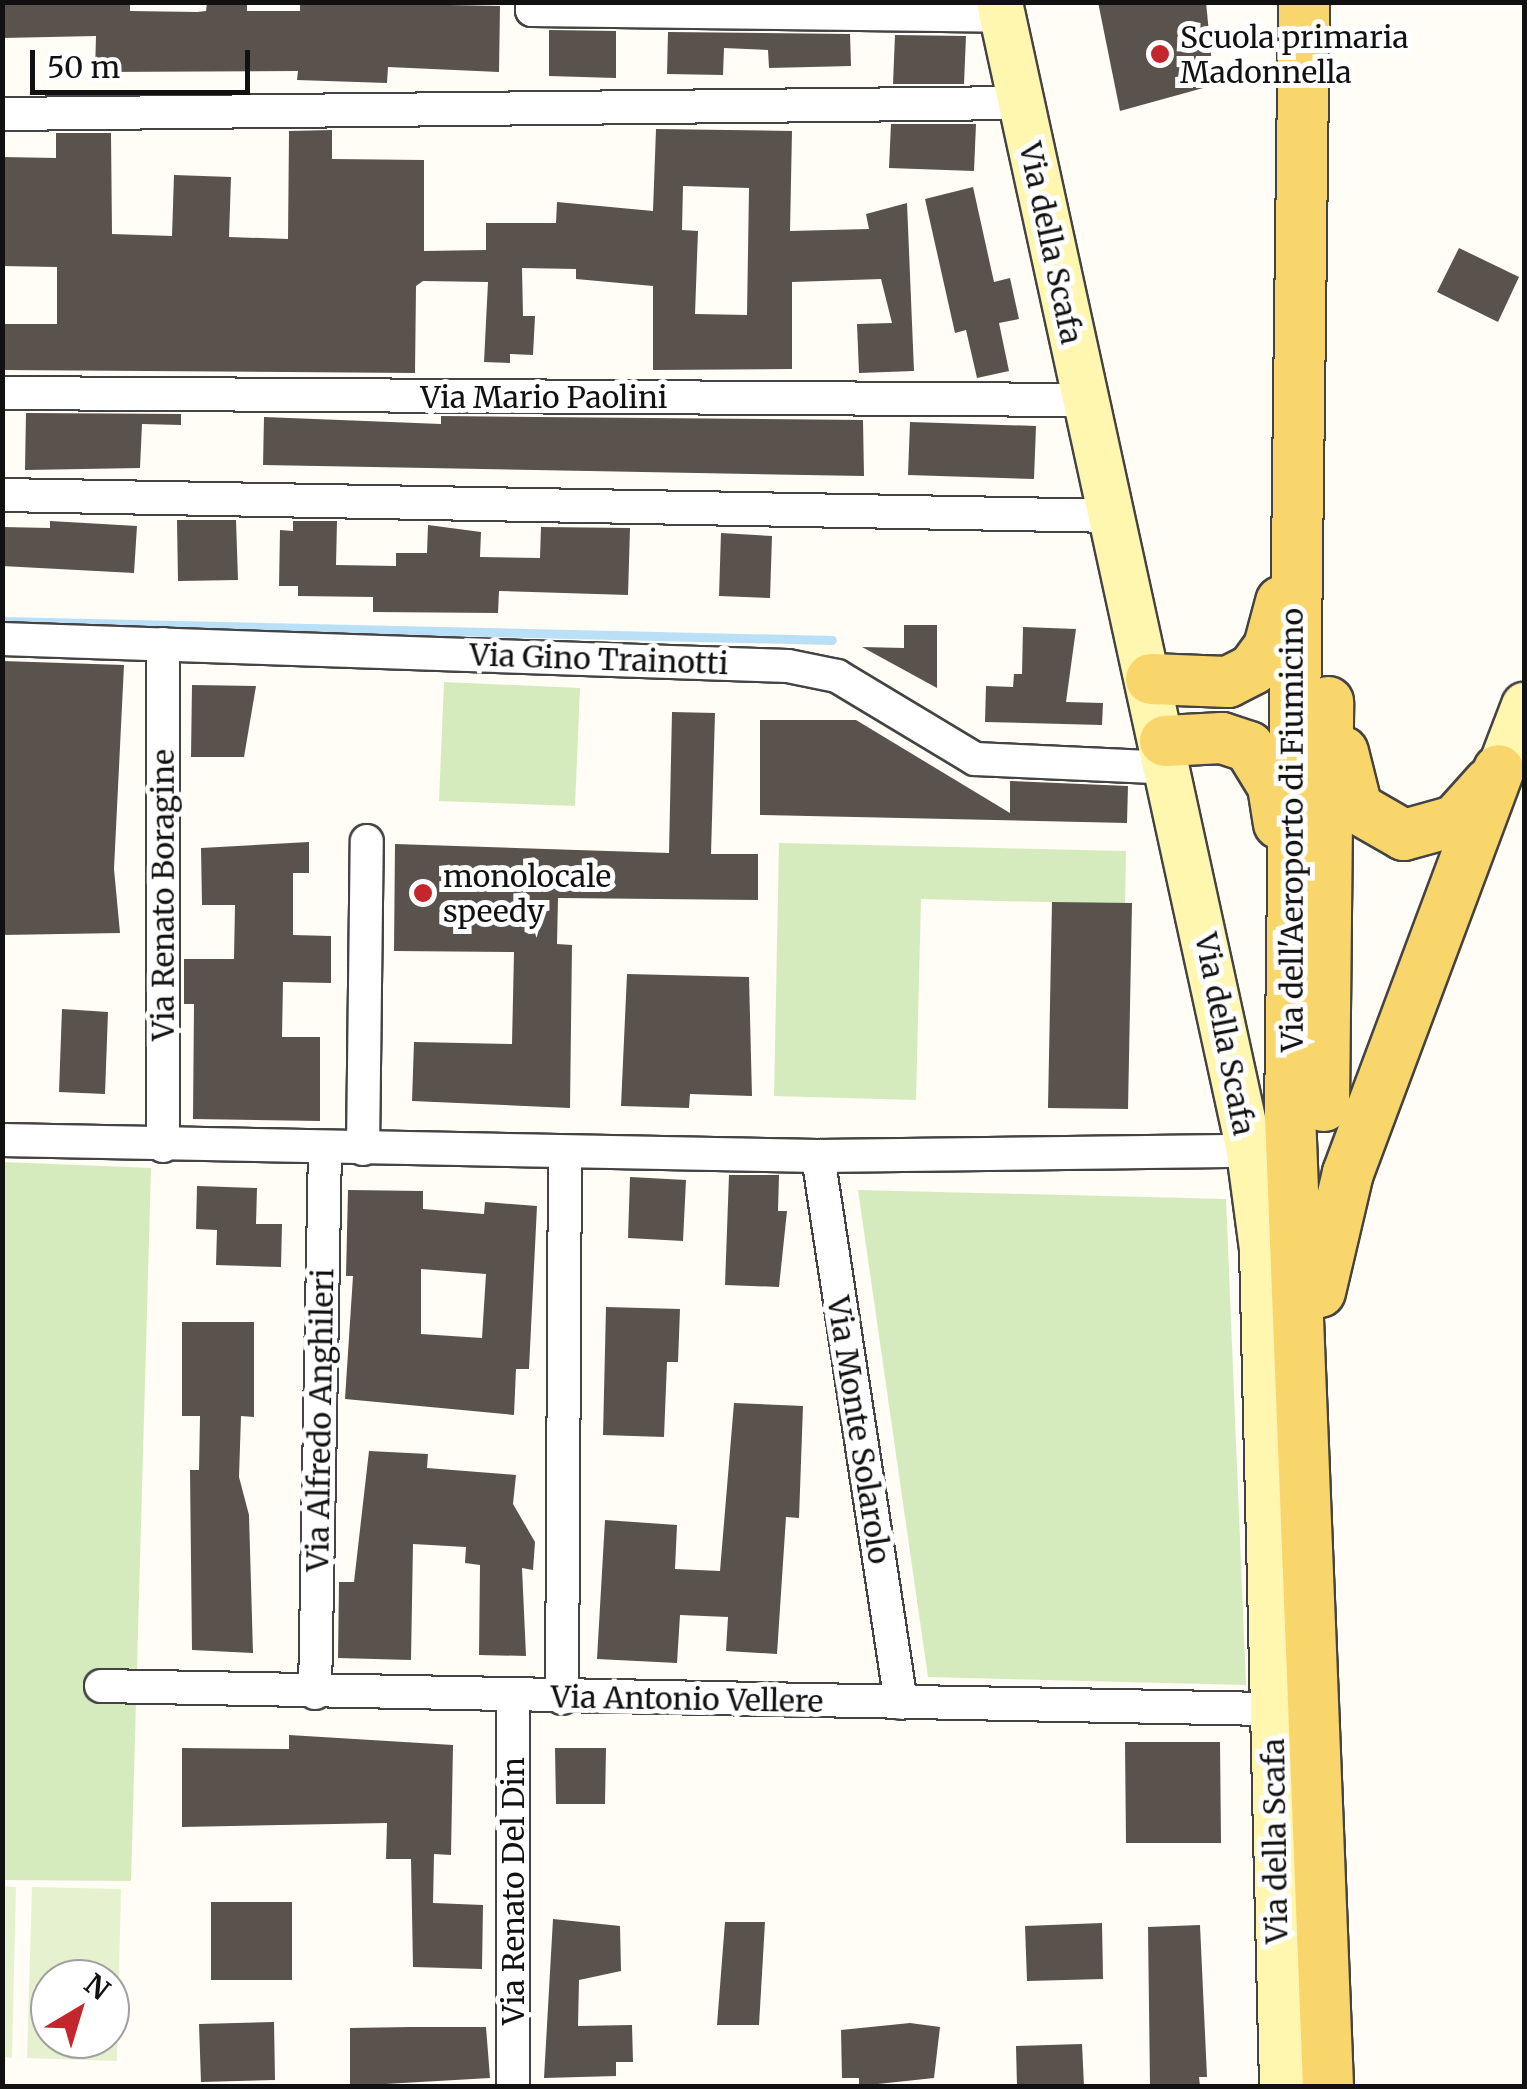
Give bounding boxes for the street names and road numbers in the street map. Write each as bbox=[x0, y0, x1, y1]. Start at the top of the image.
street label: Via della Scafa bbox=[1012, 139, 1090, 347]
street label: Via Mario Paolini bbox=[420, 379, 668, 415]
street label: Via dell'Aeroporto di Fiumicino bbox=[1274, 608, 1310, 1052]
street label: Via Gino Trainotti bbox=[469, 636, 729, 682]
street label: Via Renato Boragine bbox=[145, 749, 181, 1041]
street label: Via della Scafa bbox=[1188, 930, 1262, 1138]
street label: Via Alfredo Anghileri bbox=[299, 1268, 341, 1572]
street label: Via Monte Solarolo bbox=[820, 1294, 898, 1566]
street label: Via Antonio Vellere bbox=[551, 1679, 823, 1719]
street label: Via della Scafa bbox=[1255, 1738, 1295, 1944]
street label: Via Renato Del Din bbox=[495, 1757, 531, 2025]

